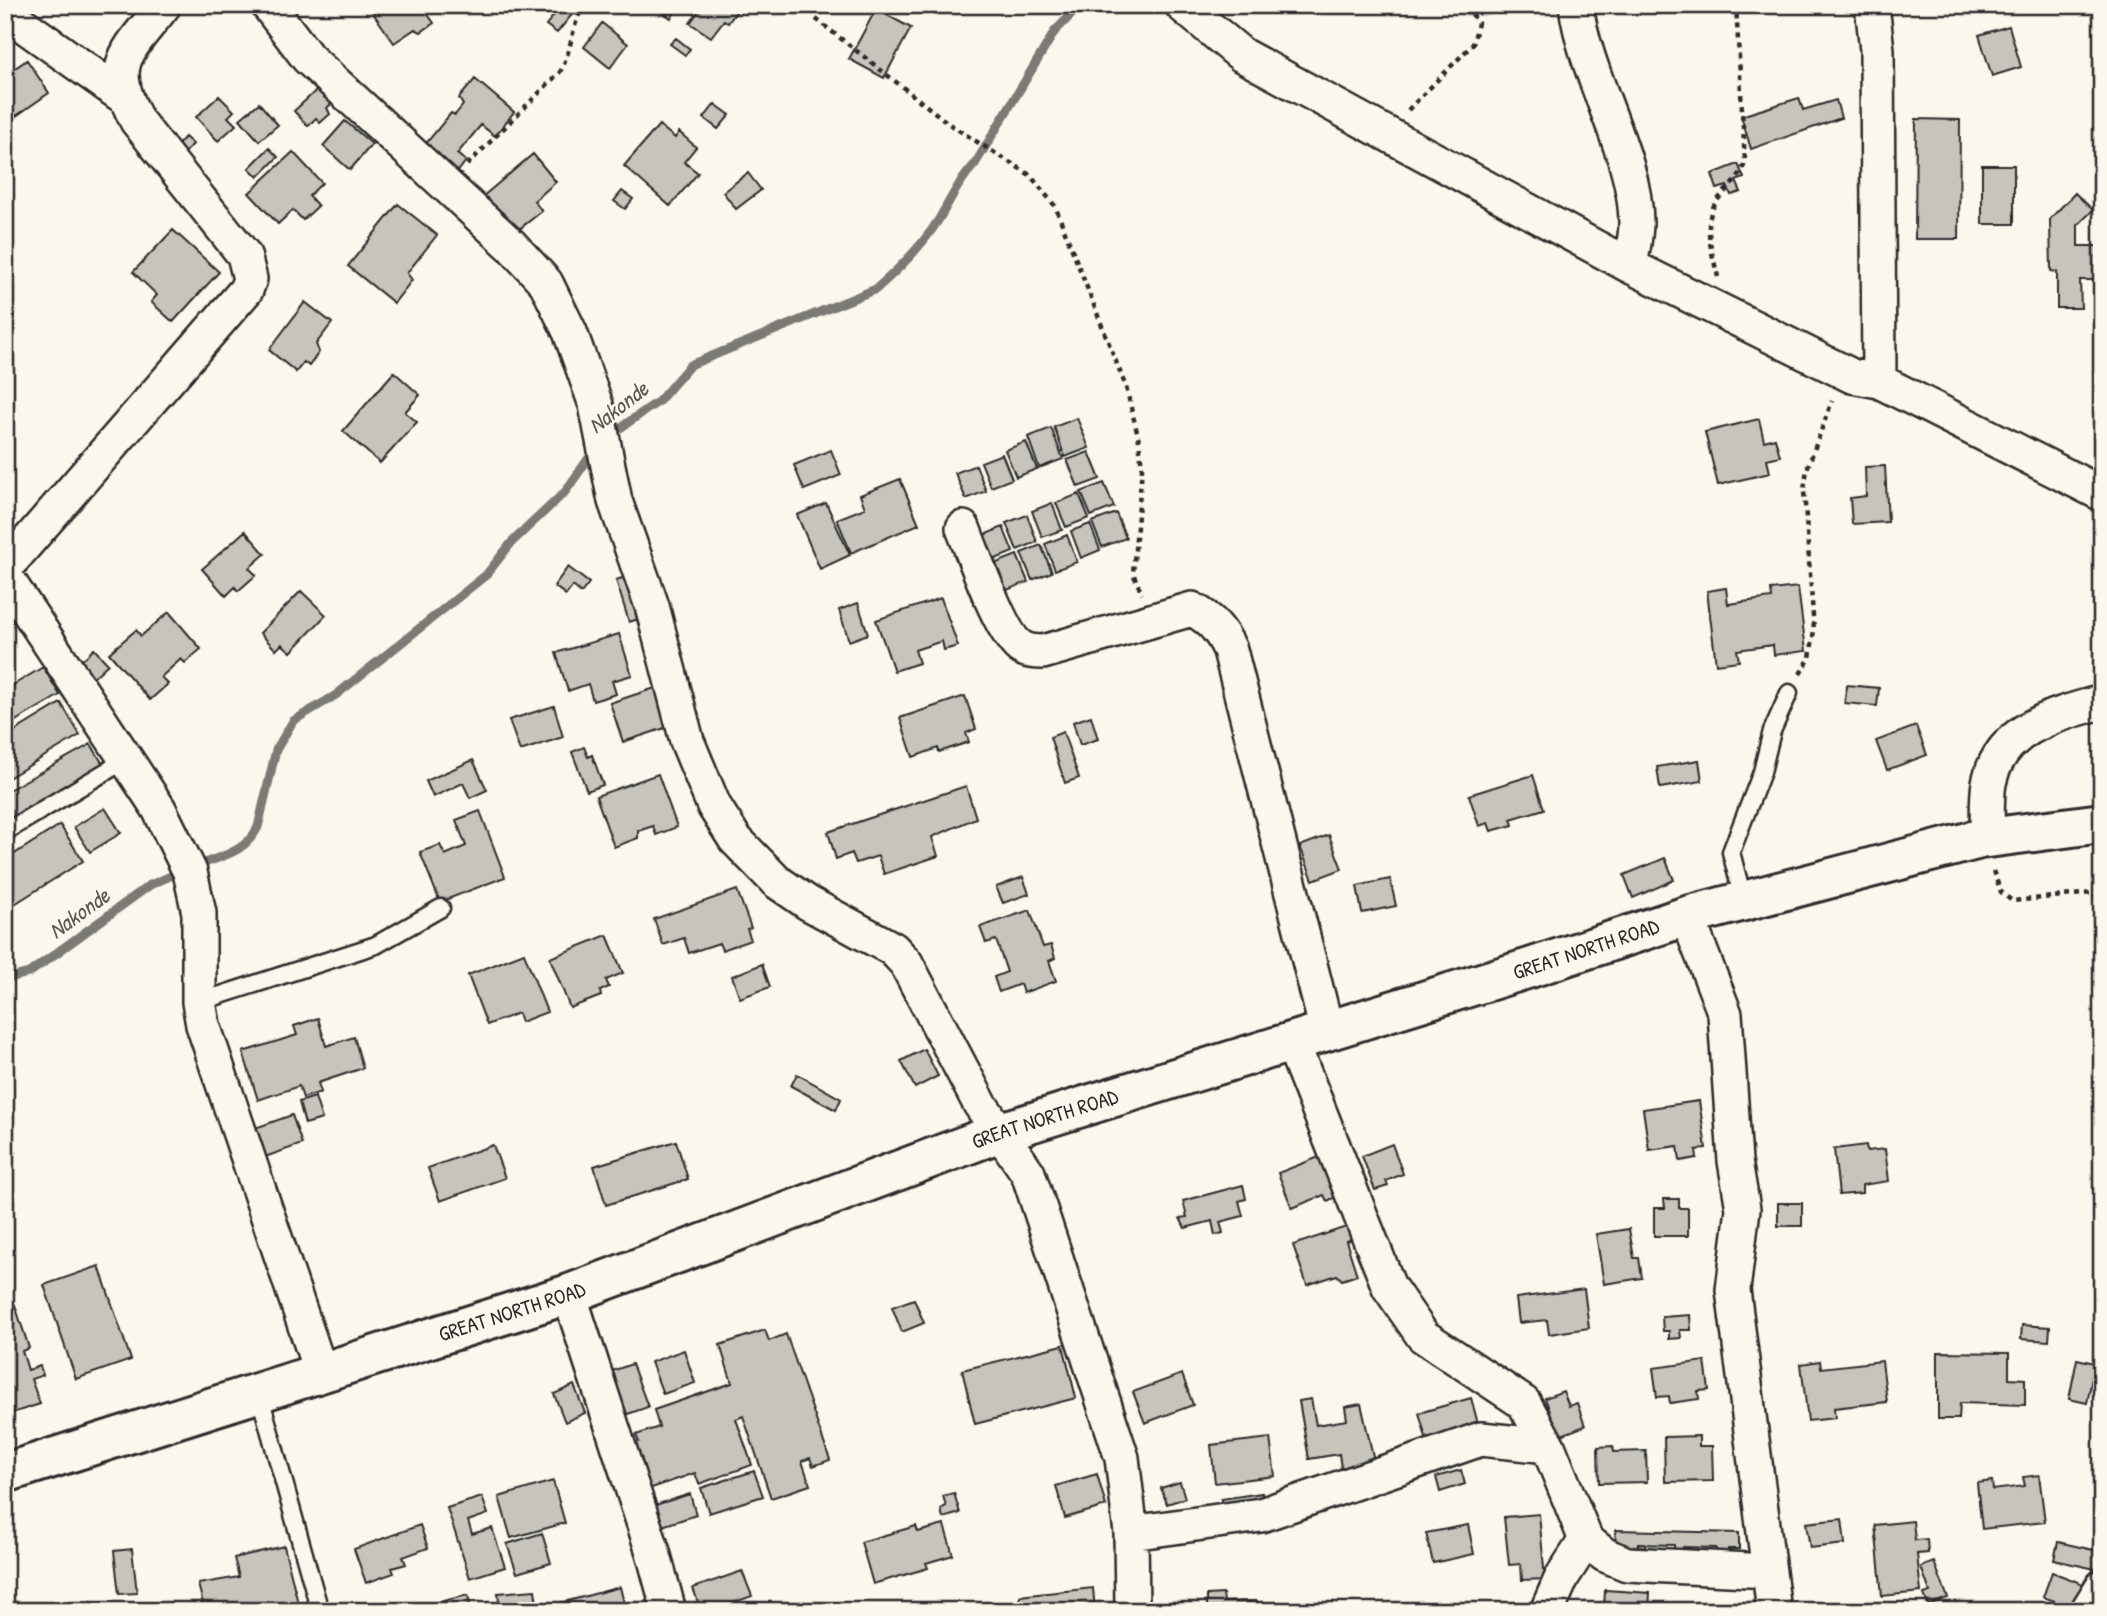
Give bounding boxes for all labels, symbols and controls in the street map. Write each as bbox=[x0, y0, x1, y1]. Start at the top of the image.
water label: Nakonde bbox=[581, 373, 655, 440]
water label: Nakonde bbox=[42, 879, 116, 945]
street label: GREAT NORTH ROAD bbox=[1509, 911, 1663, 986]
street label: GREAT NORTH ROAD bbox=[967, 1082, 1122, 1156]
street label: GREAT NORTH ROAD bbox=[435, 1274, 589, 1348]

